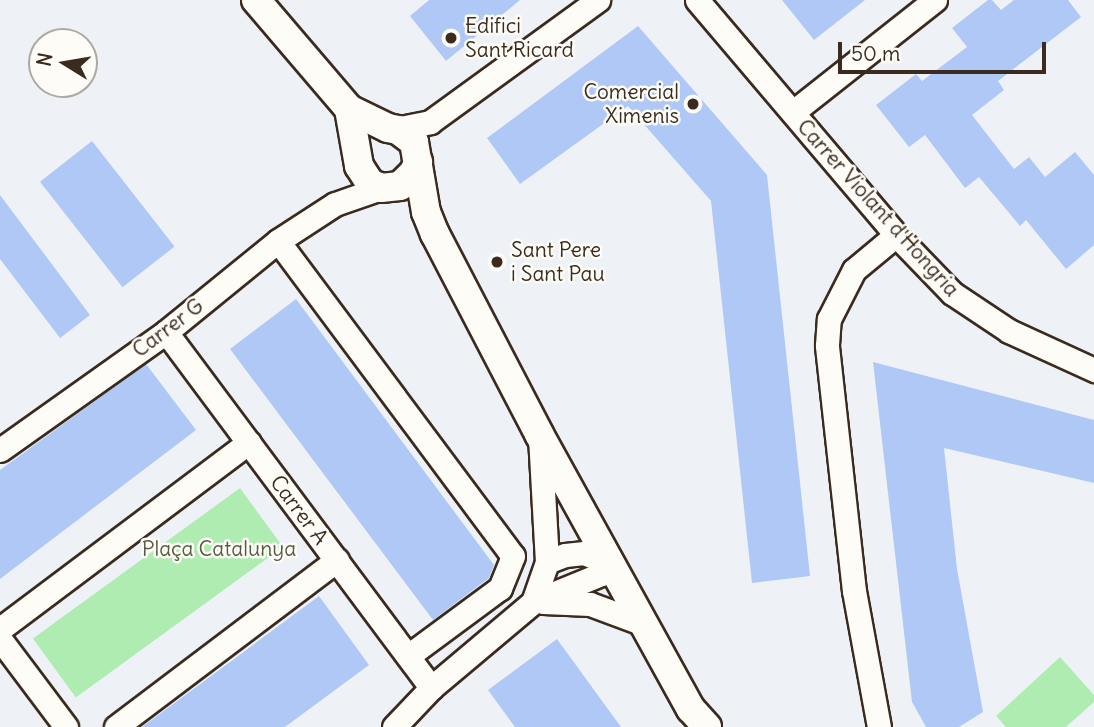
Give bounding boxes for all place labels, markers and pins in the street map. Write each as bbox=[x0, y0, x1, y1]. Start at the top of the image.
place label: Edifici Sant Ricard bbox=[465, 13, 574, 63]
marker: Edifici Sant Ricard bbox=[443, 30, 459, 46]
place label: Comercial Ximenis bbox=[583, 79, 679, 129]
marker: Comercial Ximenis bbox=[685, 96, 701, 112]
place label: Sant Pere i Sant Pau bbox=[511, 237, 605, 287]
marker: Sant Pere i Sant Pau bbox=[489, 254, 505, 270]

